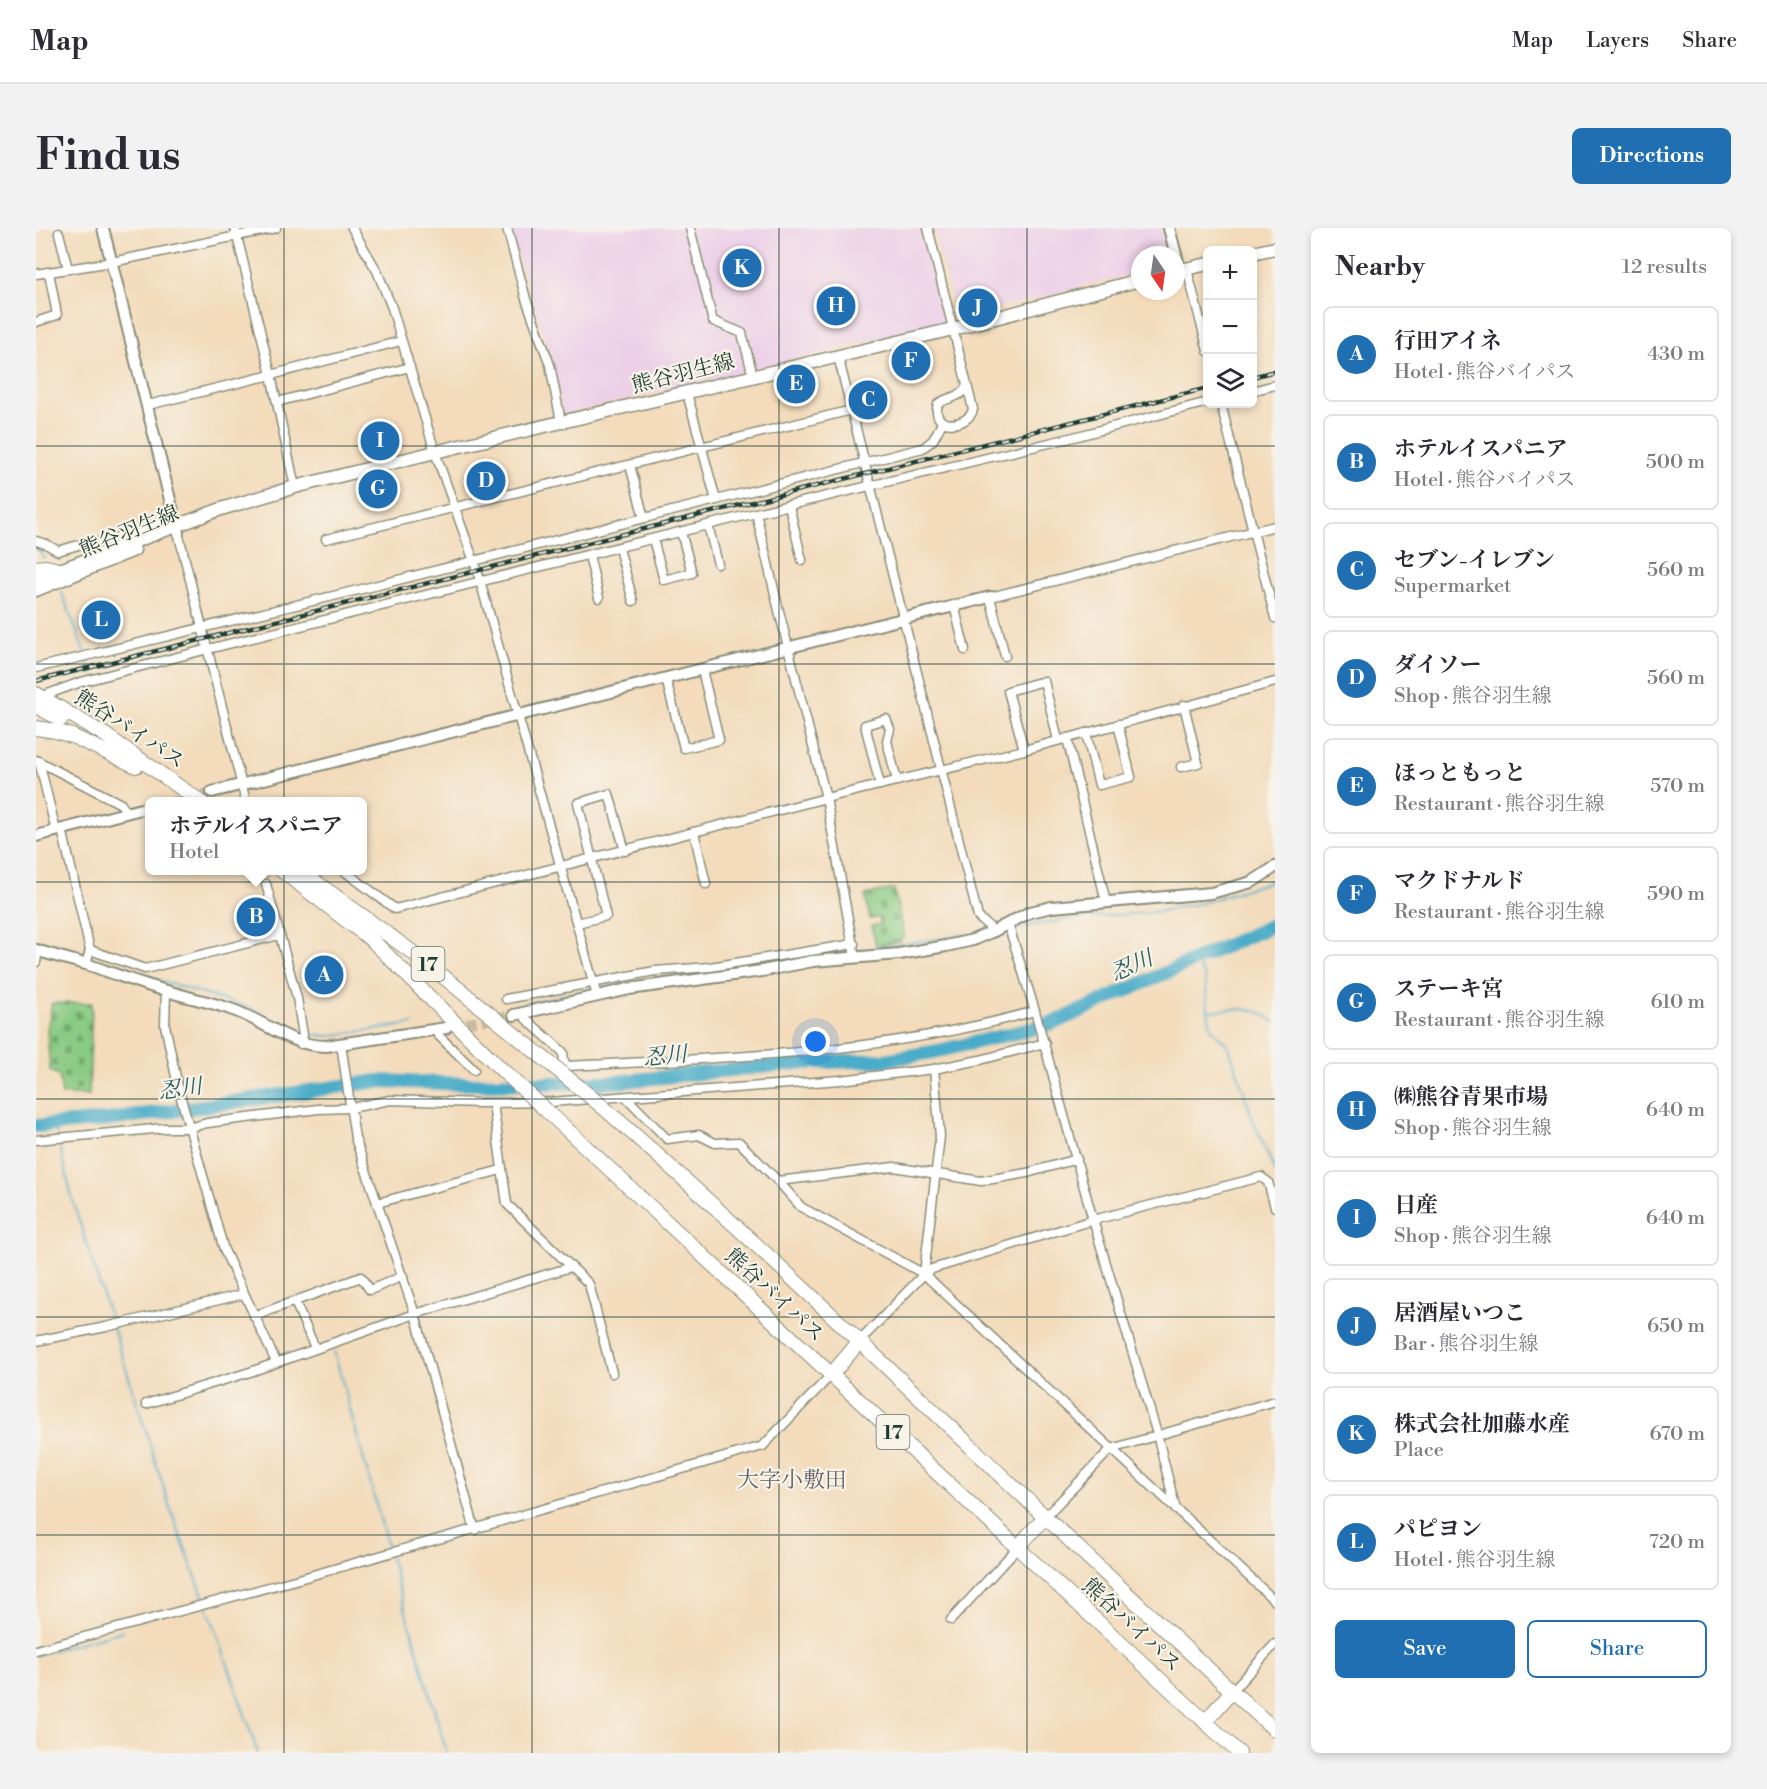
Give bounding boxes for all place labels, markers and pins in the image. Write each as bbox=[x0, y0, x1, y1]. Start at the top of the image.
pin: K bbox=[722, 246, 762, 291]
pin: H bbox=[816, 284, 856, 328]
pin: J bbox=[958, 286, 998, 331]
pin: F bbox=[892, 338, 930, 384]
pin: E bbox=[776, 362, 816, 406]
pin: C bbox=[848, 378, 888, 423]
pin: I bbox=[360, 418, 400, 464]
pin: D bbox=[466, 458, 506, 504]
pin: G bbox=[358, 466, 398, 512]
pin: L bbox=[82, 598, 120, 642]
pin: B bbox=[236, 894, 276, 940]
pin: A bbox=[304, 952, 344, 998]

